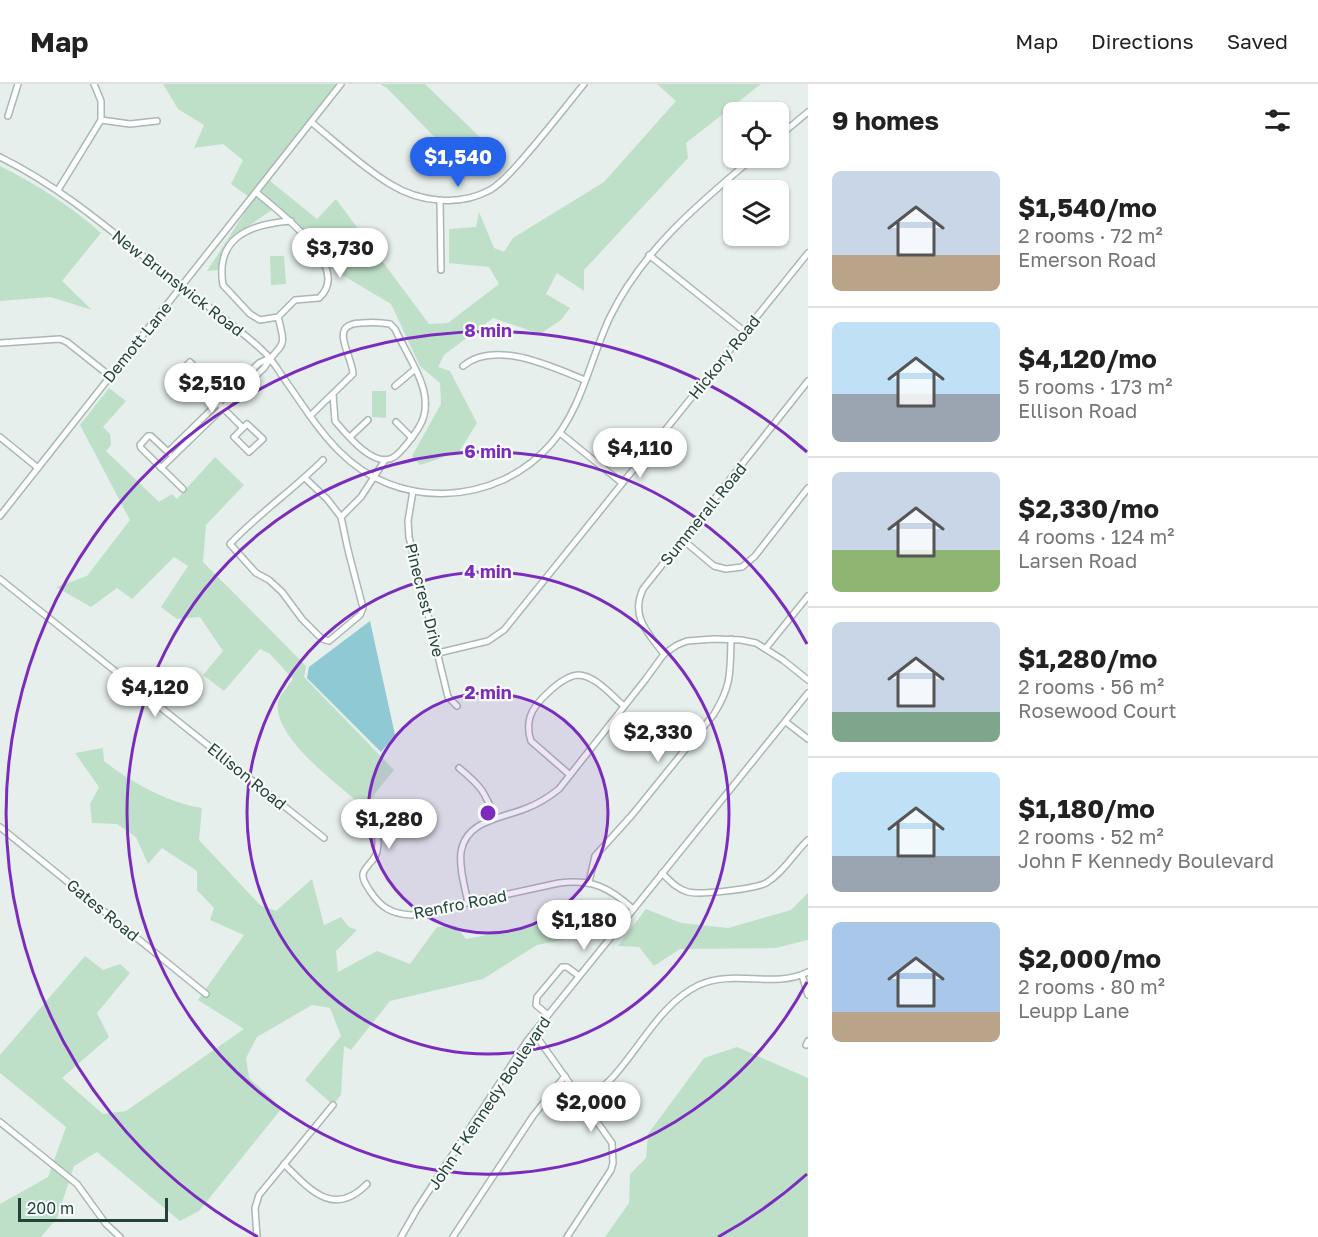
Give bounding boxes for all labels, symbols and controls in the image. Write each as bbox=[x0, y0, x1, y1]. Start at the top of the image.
text: Map bbox=[30, 25, 88, 58]
text: Map bbox=[1015, 28, 1058, 54]
text: Directions bbox=[1091, 28, 1194, 54]
text: Saved bbox=[1227, 28, 1288, 54]
map controls bbox=[723, 102, 789, 246]
button: locate bbox=[723, 102, 789, 168]
icon: filters bbox=[1261, 104, 1294, 137]
text: 9 homes bbox=[832, 105, 939, 136]
pin: $1,540 bbox=[409, 137, 507, 188]
text: $1,540 bbox=[424, 144, 492, 168]
button: layers bbox=[723, 180, 789, 246]
text: $1,540/mo bbox=[1018, 192, 1157, 223]
icon: home bbox=[880, 195, 952, 267]
text: 2 rooms · 72 m² bbox=[1018, 223, 1163, 247]
street label: New Brunswick Road bbox=[108, 225, 248, 341]
pin: $3,730 bbox=[291, 228, 389, 279]
text: $3,730 bbox=[306, 235, 374, 259]
text: Emerson Road bbox=[1018, 247, 1156, 271]
street label: Demott Lane bbox=[98, 297, 176, 387]
street label: Hickory Road bbox=[684, 311, 764, 403]
text: 8 min bbox=[464, 319, 512, 341]
text: $4,120/mo bbox=[1018, 343, 1157, 374]
icon: home bbox=[880, 346, 952, 418]
pin: $2,510 bbox=[163, 363, 261, 414]
text: $2,510 bbox=[178, 370, 246, 394]
text: 5 rooms · 173 m² bbox=[1018, 374, 1172, 398]
text: Ellison Road bbox=[1018, 398, 1137, 422]
pin: $4,110 bbox=[591, 428, 689, 479]
text: $4,110 bbox=[607, 435, 673, 459]
text: 6 min bbox=[464, 440, 512, 462]
street label: Summerall Road bbox=[656, 459, 750, 569]
text: $2,330/mo bbox=[1018, 493, 1159, 524]
icon: home bbox=[880, 496, 952, 568]
text: 4 rooms · 124 m² bbox=[1018, 524, 1175, 548]
street label: Pinecrest Drive bbox=[401, 541, 449, 659]
text: Larsen Road bbox=[1018, 548, 1137, 572]
text: 4 min bbox=[464, 560, 512, 582]
text: $1,280/mo bbox=[1018, 643, 1157, 674]
icon: home bbox=[880, 646, 952, 718]
pin: $4,120 bbox=[106, 667, 204, 718]
text: $4,120 bbox=[121, 674, 189, 698]
text: 2 rooms · 56 m² bbox=[1018, 674, 1164, 698]
text: 2 min bbox=[464, 681, 512, 703]
text: Rosewood Court bbox=[1018, 698, 1177, 722]
pin: $2,330 bbox=[609, 712, 707, 763]
text: $2,330 bbox=[623, 719, 693, 743]
street label: Ellison Road bbox=[204, 738, 290, 814]
text: $1,180/mo bbox=[1018, 793, 1155, 824]
icon: home bbox=[880, 796, 952, 868]
pin: $1,280 bbox=[340, 799, 438, 850]
centre of rings bbox=[478, 803, 498, 823]
text: $1,280 bbox=[355, 806, 423, 830]
text: 2 rooms · 52 m² bbox=[1018, 824, 1164, 848]
text: John F Kennedy Boulevard bbox=[1018, 848, 1274, 872]
street label: Gates Road bbox=[63, 875, 143, 945]
street label: Renfro Road bbox=[412, 885, 508, 923]
pin: $1,180 bbox=[535, 900, 633, 951]
text: $1,180 bbox=[551, 907, 617, 931]
text: $2,000/mo bbox=[1018, 943, 1161, 974]
icon: home bbox=[880, 946, 952, 1018]
text: 2 rooms · 80 m² bbox=[1018, 974, 1165, 998]
text: Leupp Lane bbox=[1018, 998, 1129, 1022]
street label: John F Kennedy Boulevard bbox=[423, 1013, 555, 1193]
pin: $2,000 bbox=[542, 1082, 640, 1133]
text: $2,000 bbox=[556, 1089, 627, 1113]
scale bar bbox=[18, 1195, 168, 1222]
text: 200 m bbox=[27, 1198, 74, 1218]

